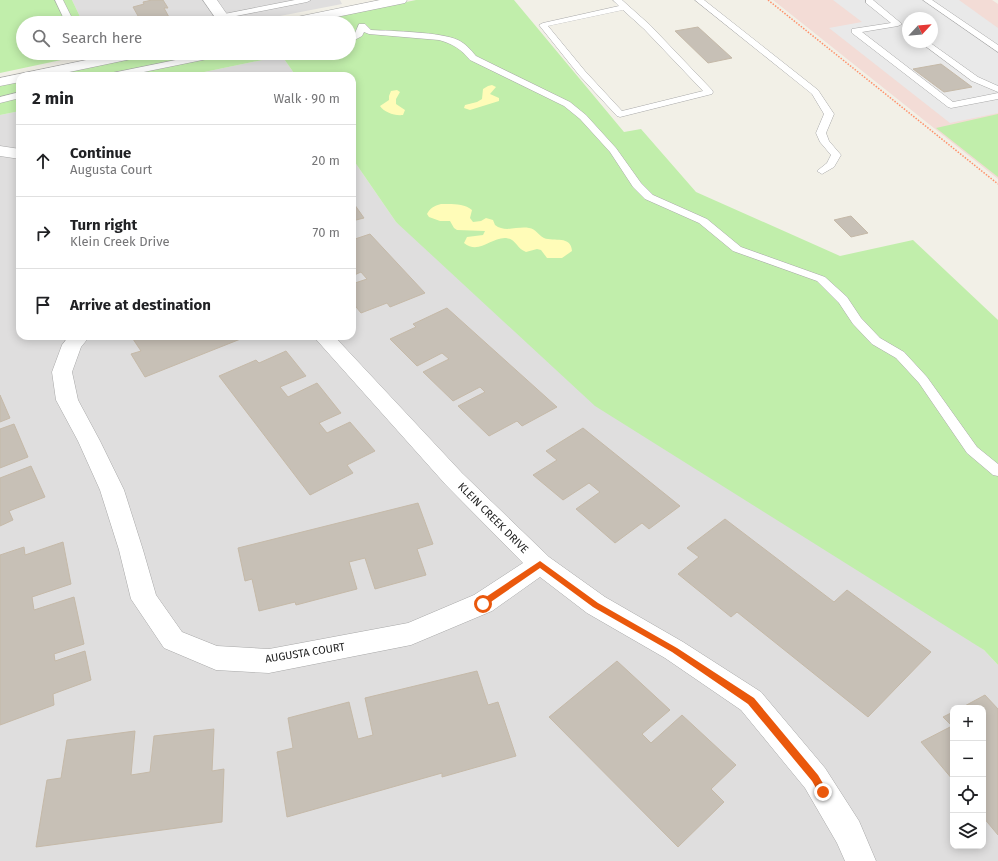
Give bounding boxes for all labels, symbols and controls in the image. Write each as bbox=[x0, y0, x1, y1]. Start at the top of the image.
north arrow bbox=[902, 12, 938, 48]
search box bbox=[16, 16, 356, 60]
icon: search bbox=[30, 27, 52, 49]
text: Search here bbox=[62, 29, 142, 47]
text: 2 min bbox=[32, 88, 74, 109]
text: Walk · 90 m bbox=[274, 91, 340, 106]
text: Continue bbox=[70, 144, 131, 162]
icon: ahead bbox=[32, 150, 54, 172]
text: 20 m bbox=[312, 153, 340, 168]
text: Augusta Court bbox=[70, 162, 152, 177]
text: Turn right bbox=[70, 216, 137, 234]
icon: right bbox=[32, 222, 54, 244]
text: 70 m bbox=[313, 225, 340, 240]
text: Klein Creek Drive bbox=[70, 234, 170, 249]
icon: arrive bbox=[32, 294, 54, 316]
text: Arrive at destination bbox=[70, 296, 211, 314]
street label: KLEIN CREEK DRIVE bbox=[455, 480, 531, 556]
route start bbox=[474, 595, 492, 613]
street label: AUGUSTA COURT bbox=[264, 640, 346, 666]
map controls bbox=[950, 705, 986, 849]
button: + bbox=[950, 705, 986, 741]
button: − bbox=[950, 741, 986, 777]
button: locate bbox=[950, 777, 986, 813]
route end bbox=[814, 783, 832, 801]
button: layers bbox=[950, 813, 986, 849]

